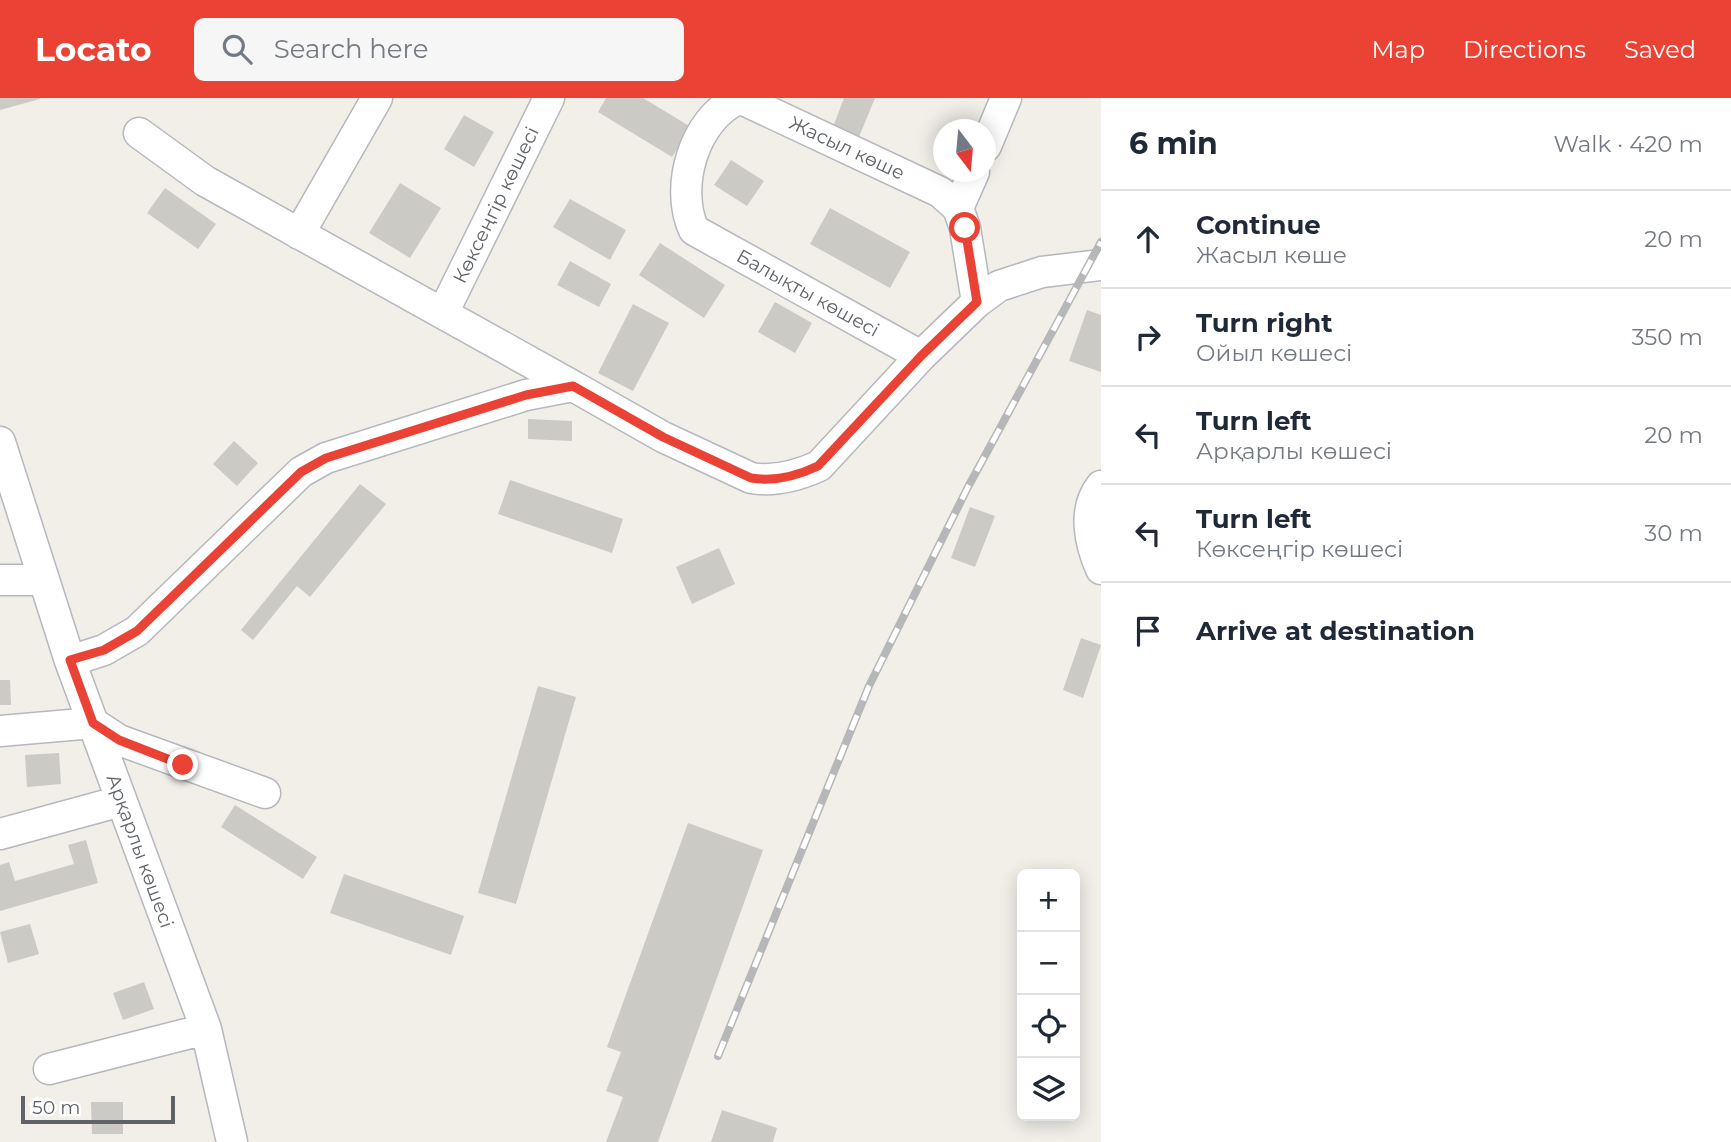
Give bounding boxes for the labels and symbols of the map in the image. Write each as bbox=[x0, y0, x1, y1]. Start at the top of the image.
street label: Жасыл көше bbox=[786, 111, 908, 185]
north arrow bbox=[933, 119, 996, 182]
street label: Көксеңгір көшесі bbox=[448, 123, 544, 287]
route start bbox=[949, 212, 980, 243]
street label: Балықты көшесі bbox=[733, 244, 883, 342]
route end bbox=[167, 749, 198, 780]
street label: Арқарлы көшесі bbox=[101, 771, 179, 931]
scale bar bbox=[21, 1093, 175, 1125]

